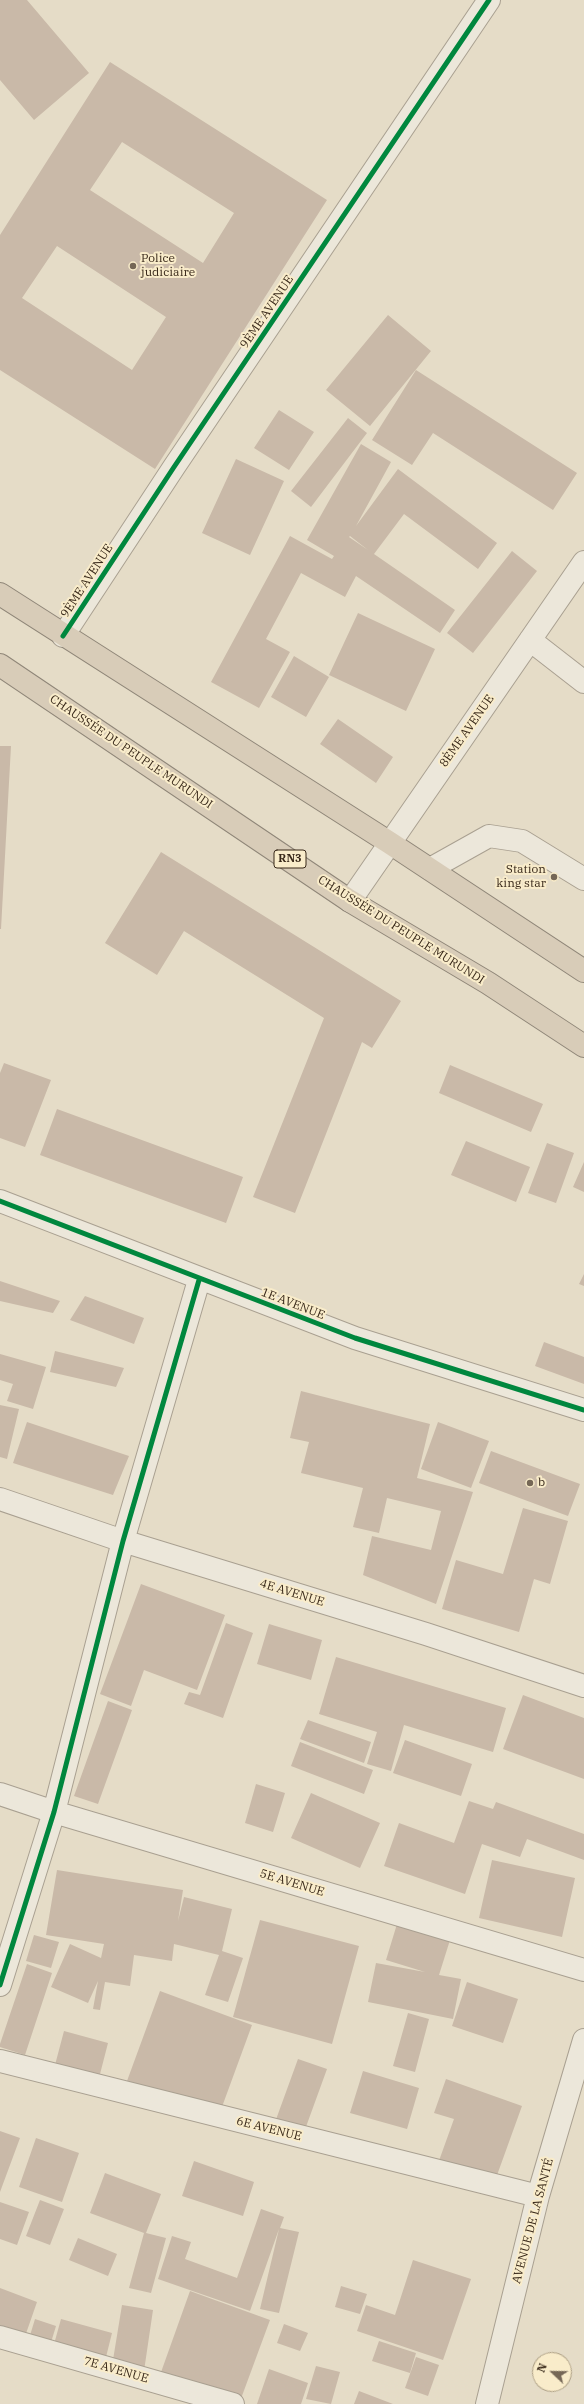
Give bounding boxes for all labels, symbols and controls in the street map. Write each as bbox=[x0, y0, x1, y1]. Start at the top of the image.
place label: Police judiciaire bbox=[141, 252, 195, 280]
marker: Police judiciaire bbox=[128, 261, 138, 271]
street label: 9ÈME AVENUE bbox=[237, 273, 297, 351]
street label: 9ÈME AVENUE bbox=[58, 541, 116, 621]
street label: CHAUSSÉE DU PEUPLE MURUNDI bbox=[47, 692, 215, 812]
street label: 8ÈME AVENUE bbox=[437, 692, 497, 770]
road number: RN3 bbox=[274, 850, 306, 868]
place label: Station king star bbox=[496, 863, 546, 891]
marker: Station king star bbox=[549, 872, 559, 882]
street label: CHAUSSÉE DU PEUPLE MURUNDI bbox=[315, 873, 487, 987]
street label: 1E AVENUE bbox=[259, 1285, 327, 1323]
place label: b bbox=[538, 1476, 545, 1490]
marker: b bbox=[525, 1478, 535, 1488]
street label: 4E AVENUE bbox=[258, 1576, 326, 1610]
street label: 5E AVENUE bbox=[258, 1866, 326, 1900]
street label: 6E AVENUE bbox=[235, 2114, 303, 2144]
street label: AVENUE DE LA SANTÉ bbox=[509, 2157, 557, 2285]
north arrow bbox=[532, 2352, 572, 2392]
street label: 7E AVENUE bbox=[82, 2354, 150, 2386]
text: N bbox=[534, 2361, 550, 2375]

